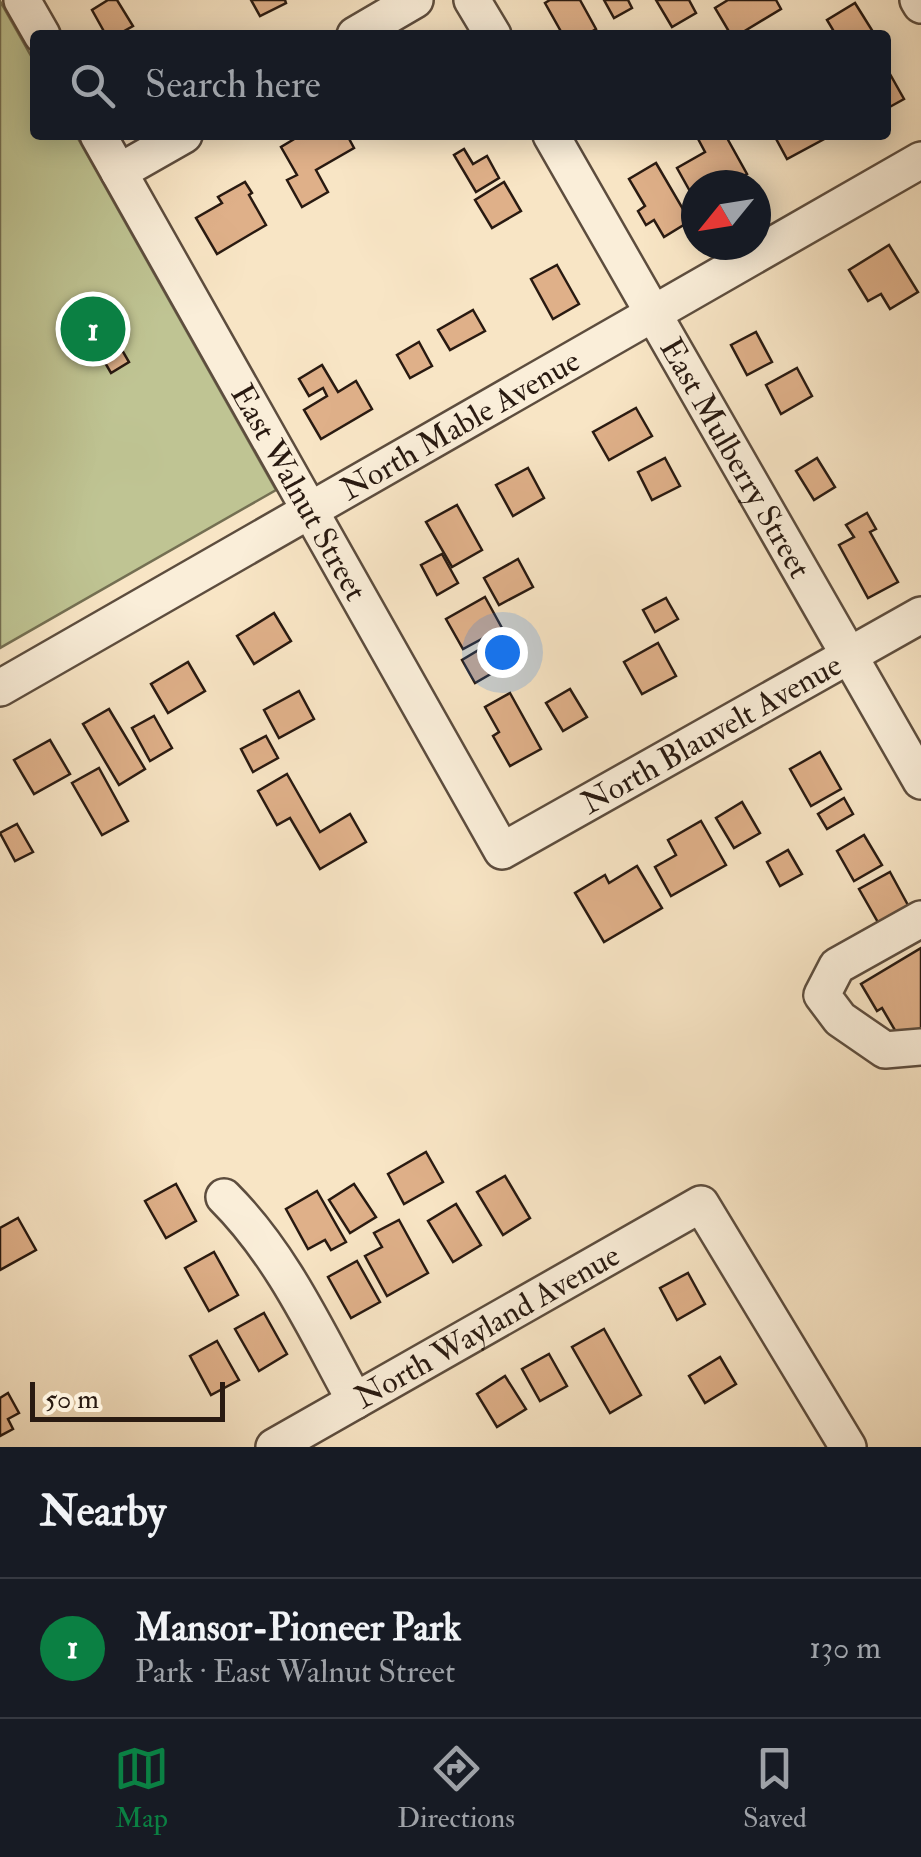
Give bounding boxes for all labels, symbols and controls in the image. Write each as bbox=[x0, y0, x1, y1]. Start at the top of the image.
search box bbox=[30, 30, 891, 140]
icon: search bbox=[65, 58, 120, 113]
text: Search here bbox=[145, 61, 321, 109]
north arrow bbox=[681, 170, 771, 260]
pin: 1 bbox=[61, 292, 126, 366]
street label: East Mulberry Street bbox=[651, 331, 820, 585]
street label: North Mable Avenue bbox=[333, 341, 587, 510]
street label: East Walnut Street bbox=[222, 377, 376, 608]
your location bbox=[477, 627, 528, 678]
street label: North Blauvelt Avenue bbox=[574, 645, 849, 823]
street label: North Wayland Avenue bbox=[348, 1235, 627, 1418]
scale bar bbox=[30, 1377, 225, 1422]
text: 50 m bbox=[45, 1382, 99, 1417]
text: Nearby bbox=[40, 1486, 166, 1538]
text: Mansor-Pioneer Park bbox=[135, 1604, 461, 1652]
text: 1 bbox=[67, 1628, 78, 1668]
text: 130 m bbox=[809, 1628, 881, 1668]
text: Park · East Walnut Street bbox=[135, 1652, 455, 1692]
tab: Map bbox=[114, 1741, 169, 1836]
tab: Directions bbox=[397, 1741, 515, 1836]
tab: Saved bbox=[743, 1741, 807, 1836]

